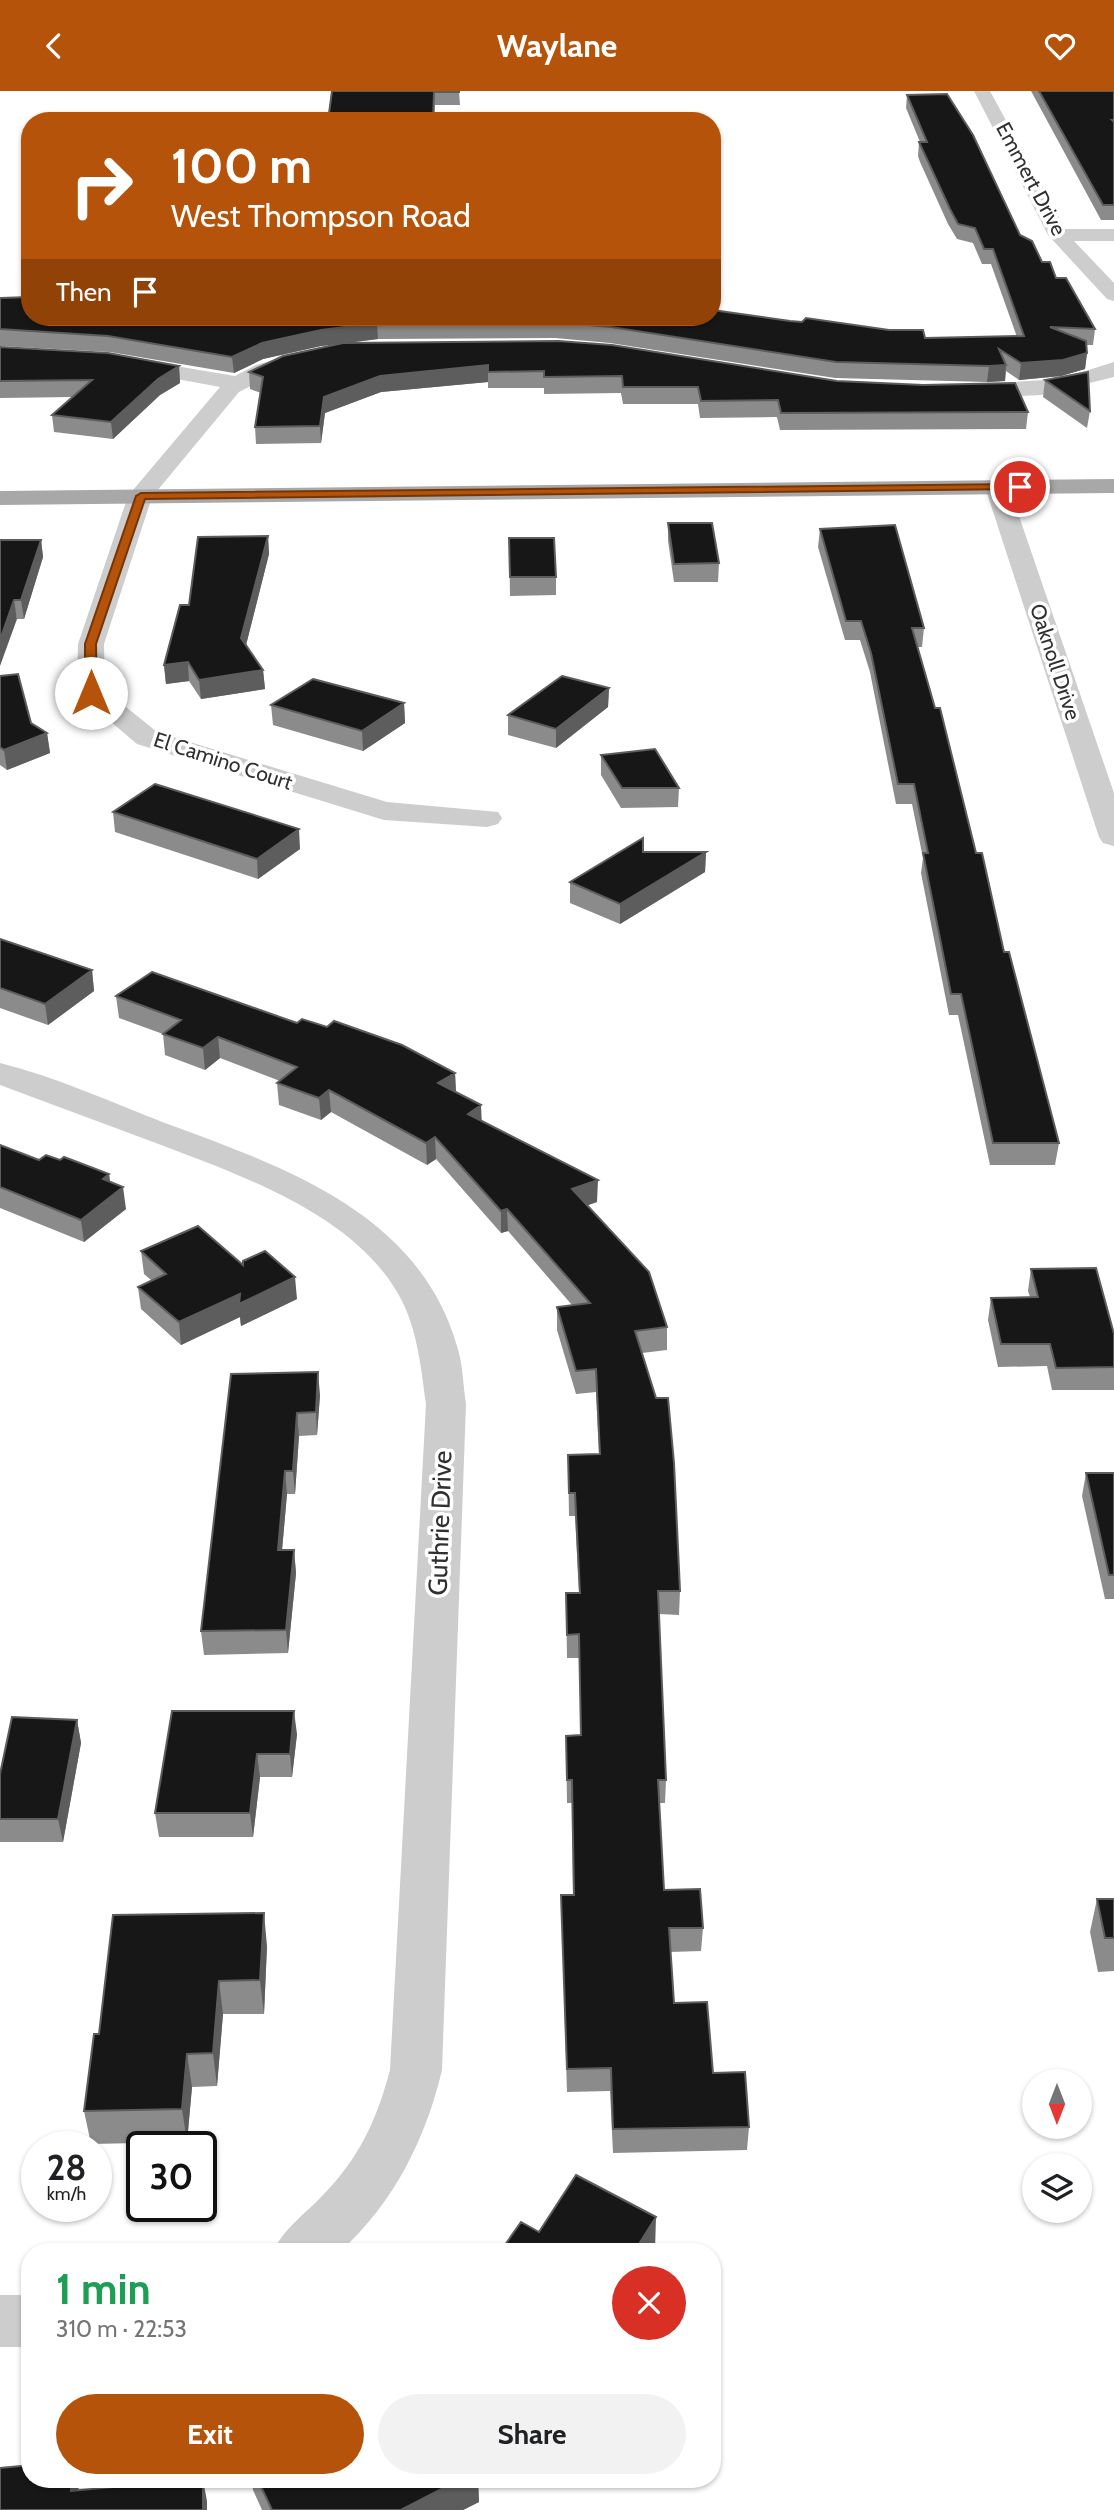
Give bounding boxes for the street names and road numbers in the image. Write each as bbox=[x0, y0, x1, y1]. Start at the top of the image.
street label: Emmert Drive bbox=[991, 118, 1072, 240]
street label: Oaknoll Drive bbox=[1025, 601, 1086, 723]
street label: El Camino Court bbox=[151, 726, 296, 795]
street label: Guthrie Drive bbox=[421, 1450, 459, 1596]

